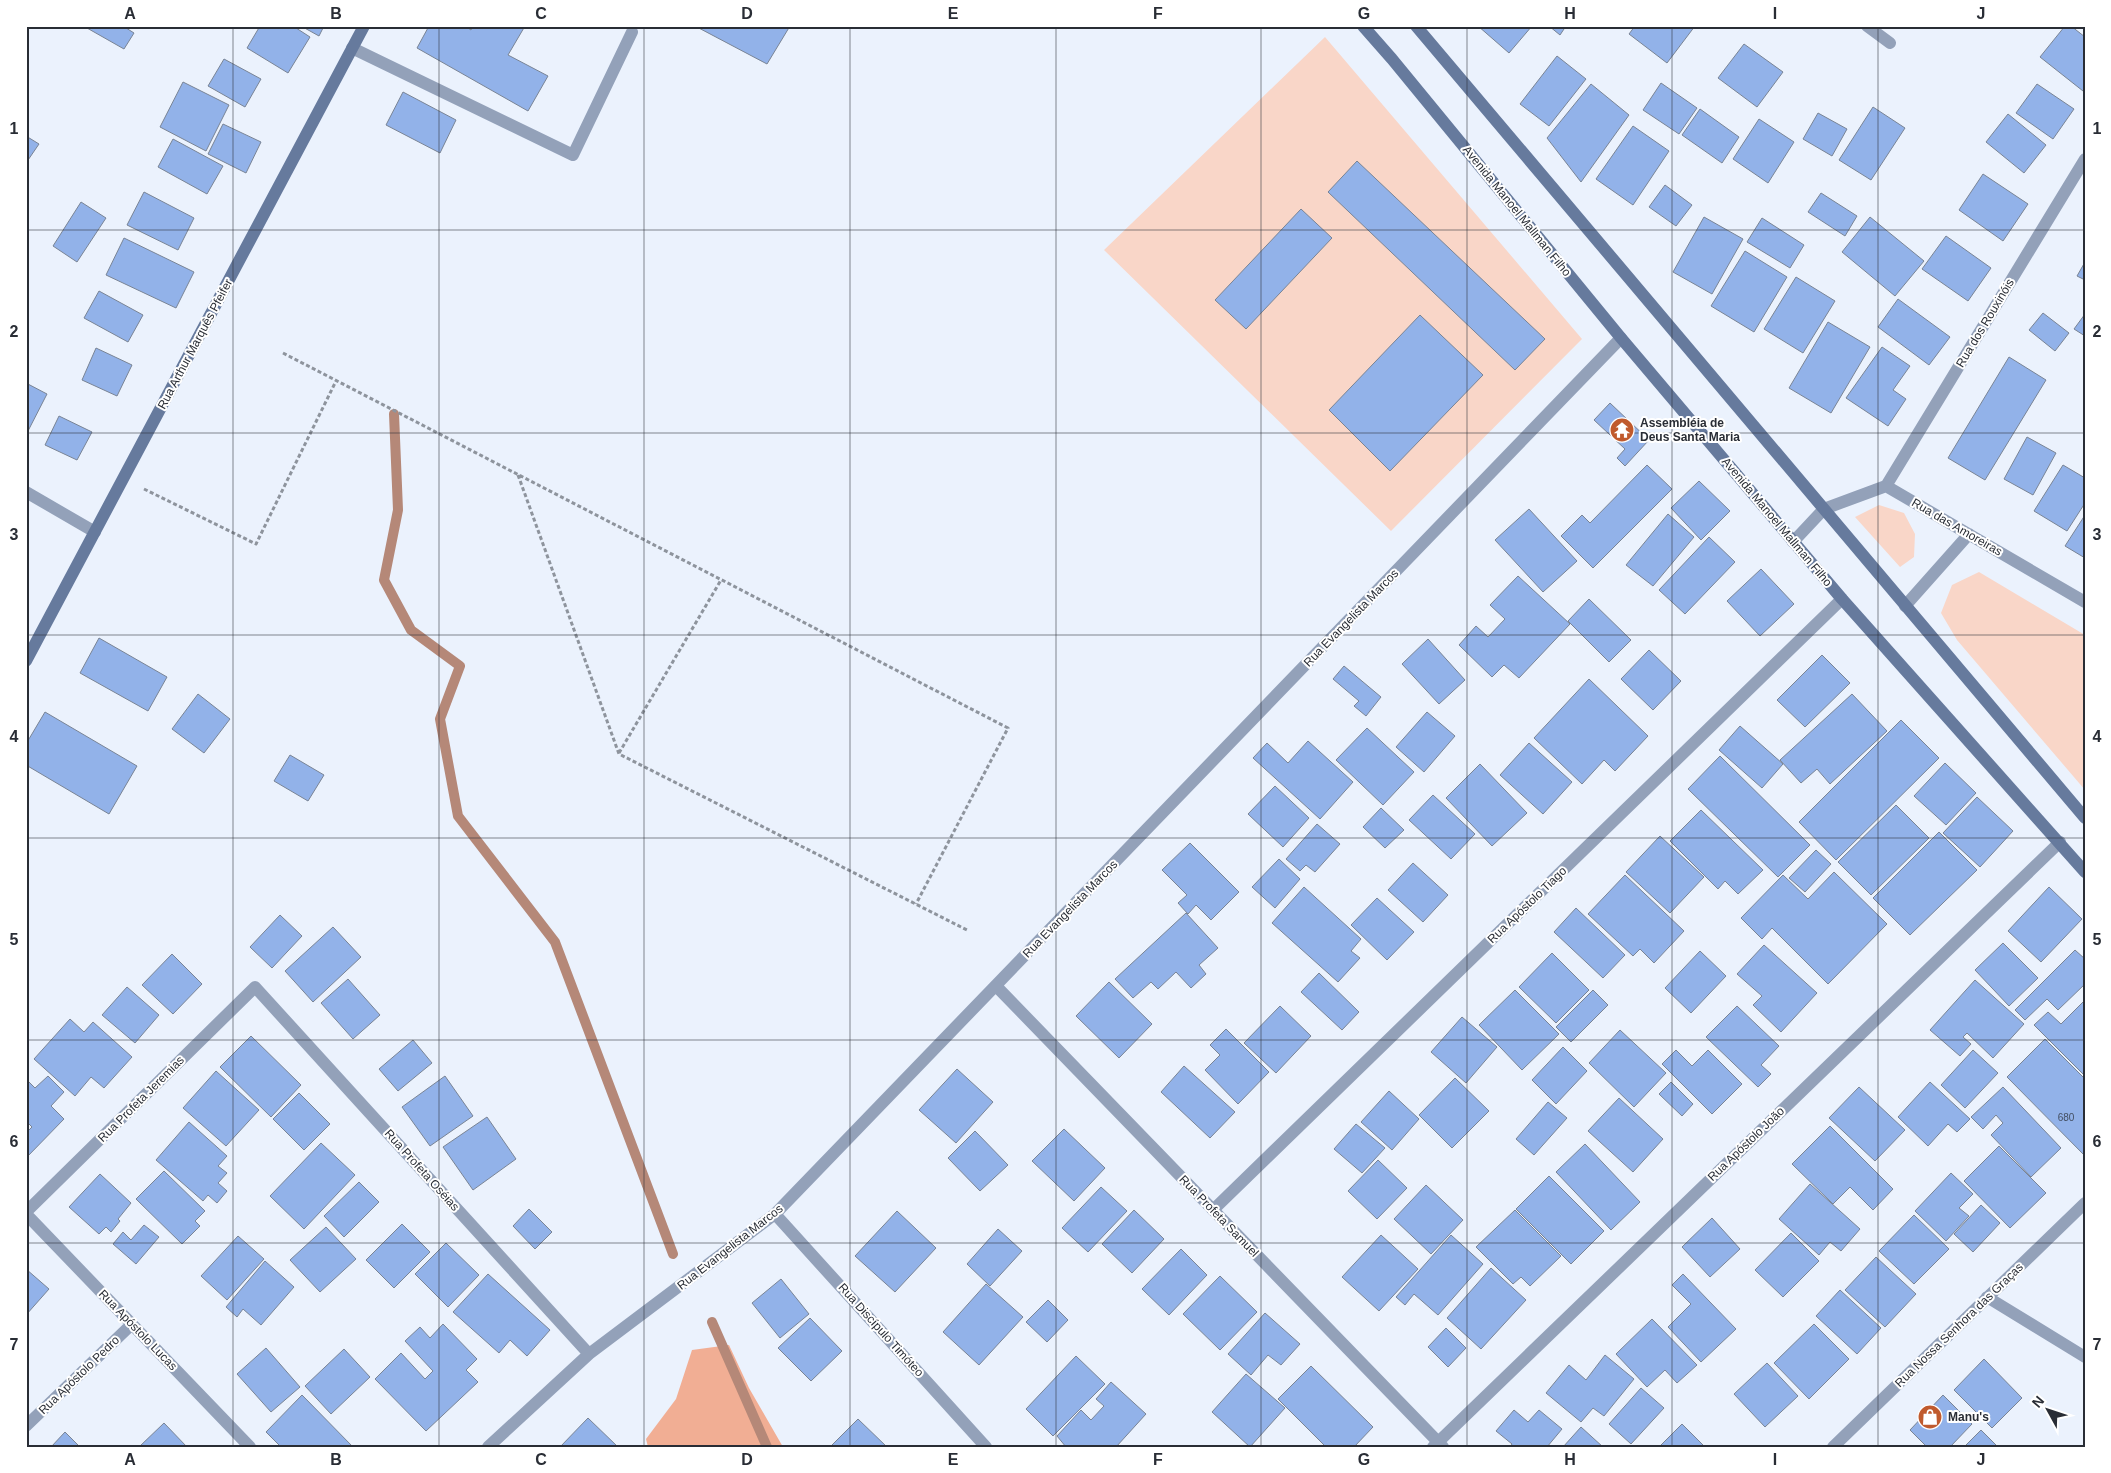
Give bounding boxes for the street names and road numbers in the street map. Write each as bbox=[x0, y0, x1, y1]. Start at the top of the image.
street label: Avenida Manoel Mallman Filho bbox=[1460, 143, 1574, 279]
street label: Rua dos Rouxinóis bbox=[1953, 276, 2017, 370]
street label: Rua Arthur Marquês Pfeifer bbox=[155, 277, 235, 411]
street label: Avenida Manoel Mallman Filho bbox=[1719, 455, 1835, 590]
street label: Rua das Amoreiras bbox=[1909, 495, 2005, 559]
street label: Rua Evangelista Marcos bbox=[1301, 566, 1401, 670]
street label: Rua Evangelista Marcos bbox=[1020, 857, 1120, 961]
street label: Rua Apóstolo Tiago bbox=[1485, 864, 1570, 946]
street label: Rua Profeta Jeremias bbox=[95, 1053, 187, 1145]
street label: Rua Apóstolo João bbox=[1705, 1104, 1787, 1184]
street label: Rua Profeta Oséias bbox=[382, 1126, 462, 1214]
street label: Rua Profeta Samuel bbox=[1176, 1172, 1262, 1260]
street label: Rua Evangelista Marcos bbox=[674, 1201, 786, 1293]
street label: Rua Nossa Senhora das Graças bbox=[1892, 1260, 2026, 1390]
street label: Rua Discípulo Timóteo bbox=[835, 1280, 927, 1380]
street label: Rua Apóstolo Lucas bbox=[96, 1287, 180, 1373]
street label: Rua Apóstolo Pedro bbox=[36, 1333, 122, 1417]

